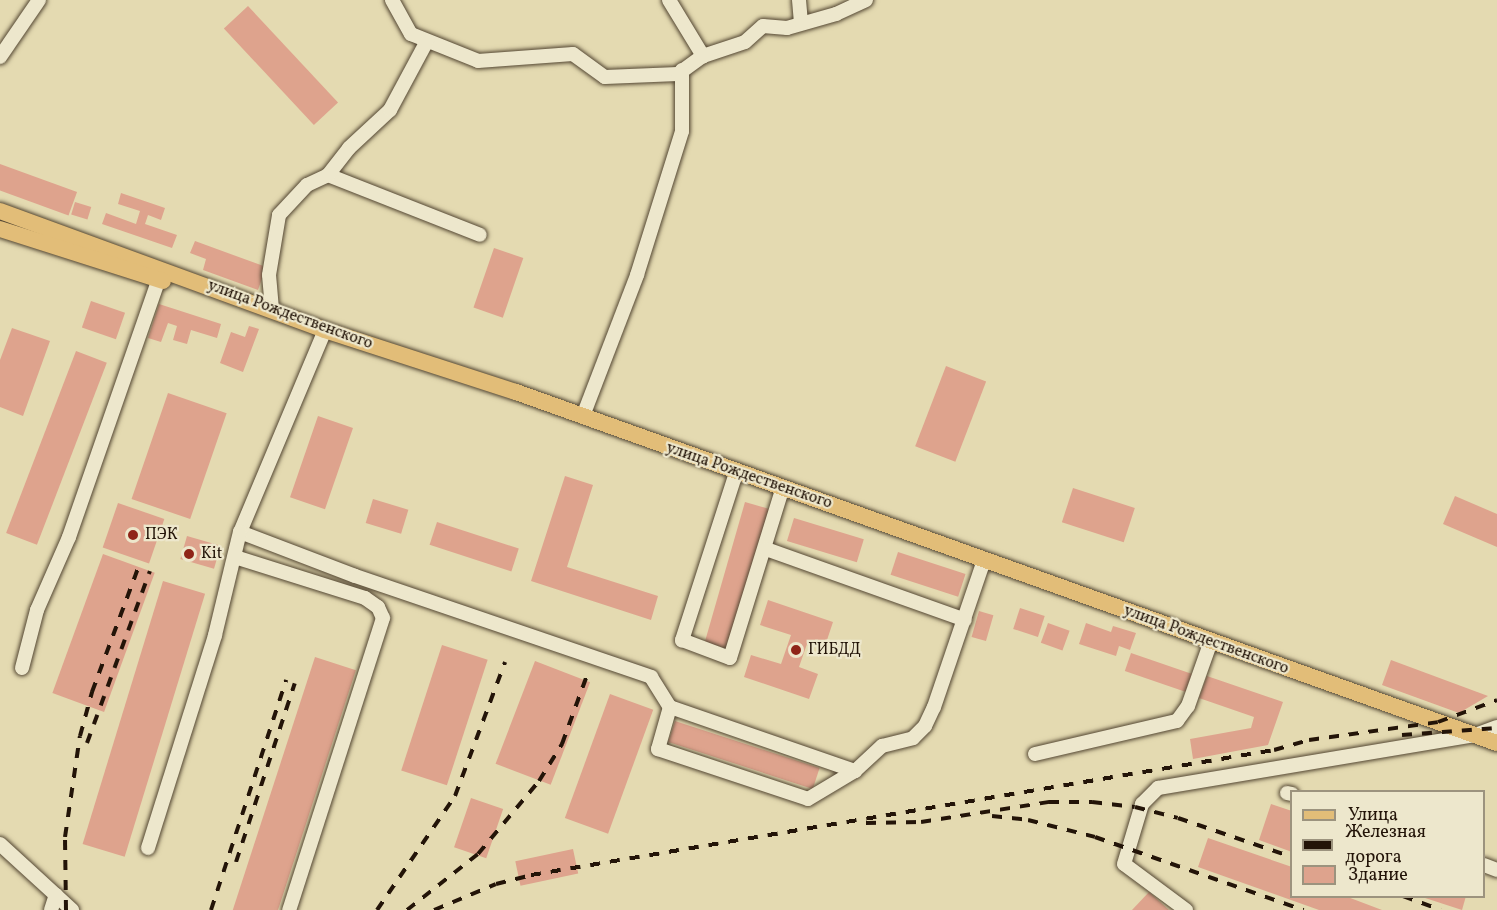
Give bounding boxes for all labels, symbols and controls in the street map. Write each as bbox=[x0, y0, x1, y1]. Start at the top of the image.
street label: улица Рождественского bbox=[205, 276, 375, 354]
street label: улица Рождественского bbox=[663, 439, 835, 513]
place label: ПЭК bbox=[145, 525, 178, 545]
marker: ПЭК bbox=[126, 528, 140, 542]
place label: Kit bbox=[201, 544, 222, 564]
marker: Kit bbox=[182, 547, 196, 561]
street label: улица Рождественского bbox=[1121, 601, 1291, 679]
place label: ГИБДД bbox=[808, 640, 861, 660]
marker: ГИБДД bbox=[789, 643, 803, 657]
legend bbox=[1290, 790, 1485, 898]
text: Улица bbox=[1348, 803, 1398, 828]
text: Железная дорога bbox=[1345, 820, 1426, 870]
text: Здание bbox=[1348, 863, 1408, 888]

